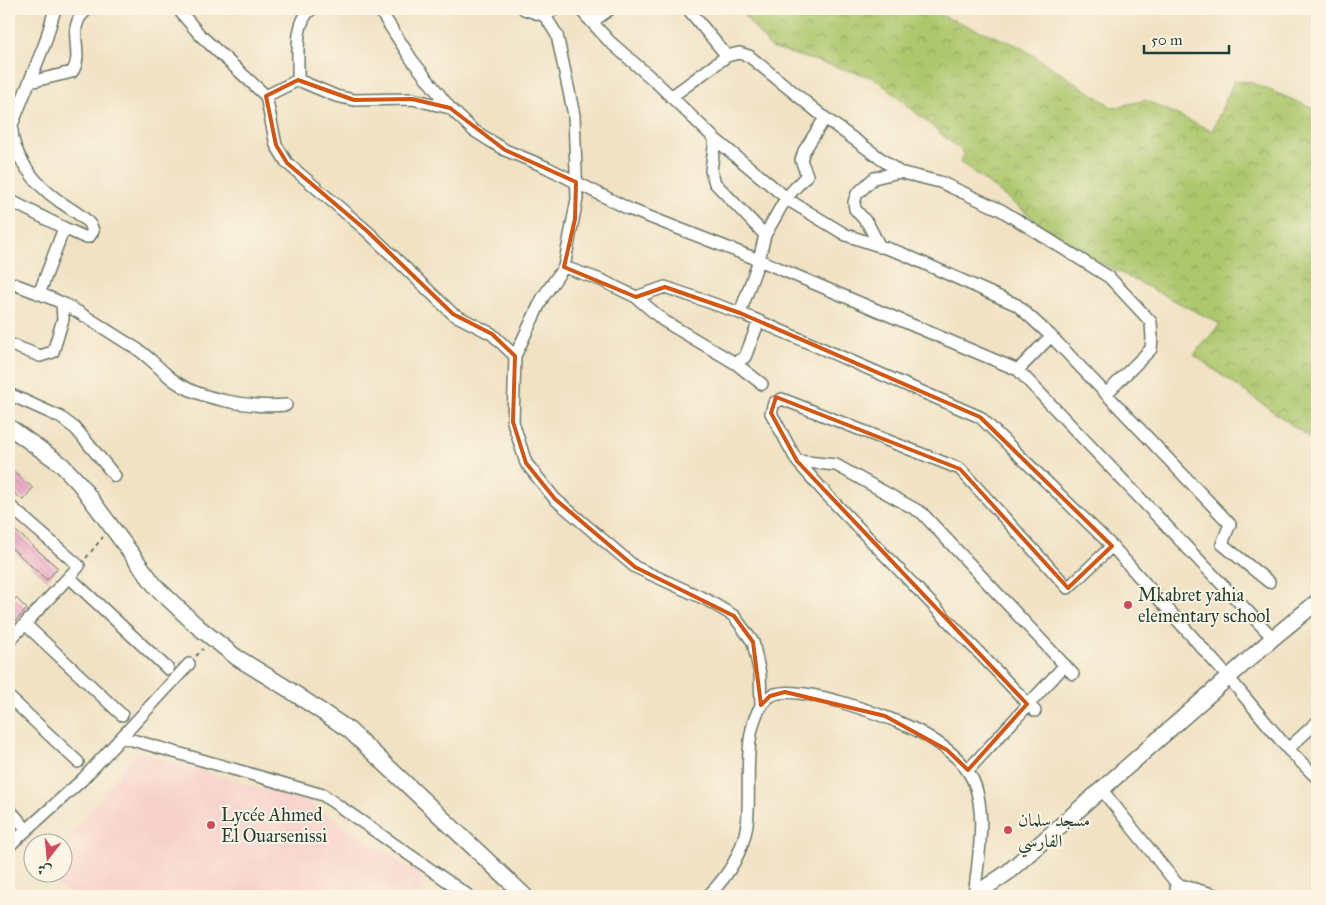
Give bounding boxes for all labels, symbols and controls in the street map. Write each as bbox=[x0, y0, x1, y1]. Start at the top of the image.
scale bar bbox=[1144, 22, 1228, 54]
text: 50 m bbox=[1151, 31, 1183, 49]
place label: Mkabret yahia elementary school bbox=[1138, 584, 1270, 627]
marker: Mkabret yahia elementary school bbox=[1122, 599, 1134, 611]
place label: Lycée Ahmed El Ouarsenissi bbox=[221, 804, 327, 847]
place label: مسجد سلمان الفارسي bbox=[1018, 809, 1090, 858]
marker: Lycée Ahmed El Ouarsenissi bbox=[205, 819, 217, 831]
marker: مسجد سلمان الفارسي bbox=[1002, 824, 1014, 836]
north arrow bbox=[22, 832, 72, 882]
text: ش bbox=[35, 860, 54, 880]

